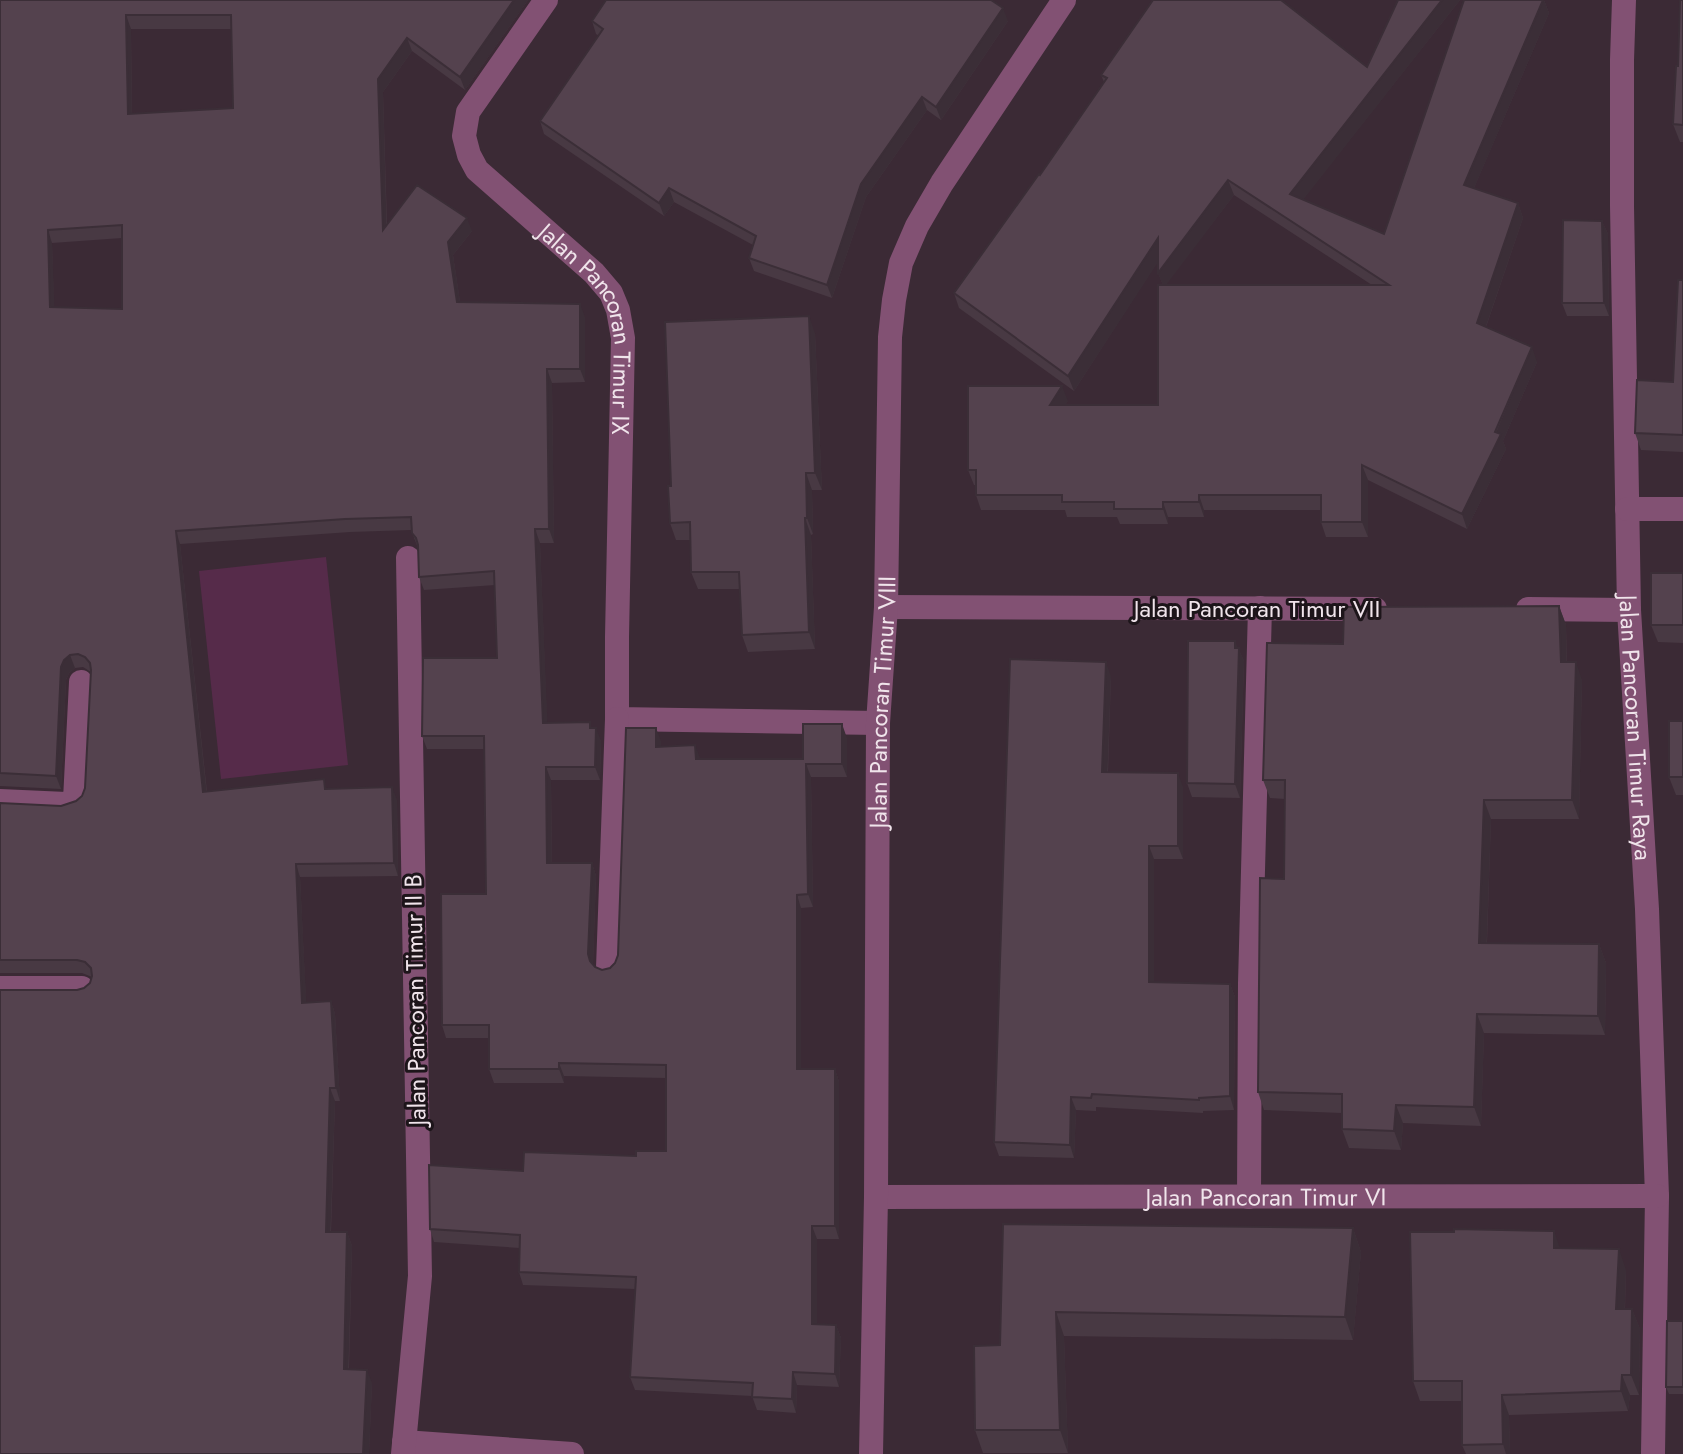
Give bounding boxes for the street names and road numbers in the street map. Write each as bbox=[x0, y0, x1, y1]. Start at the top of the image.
street label: Jalan Pancoran Timur IX bbox=[529, 213, 641, 436]
street label: Jalan Pancoran Timur VIII bbox=[860, 576, 904, 831]
street label: Jalan Pancoran Timur VII bbox=[1131, 591, 1380, 626]
street label: Jalan Pancoran Timur Raya bbox=[1611, 592, 1662, 862]
street label: Jalan Pancoran Timur II B bbox=[395, 874, 435, 1129]
street label: Jalan Pancoran Timur VI bbox=[1143, 1179, 1386, 1214]

